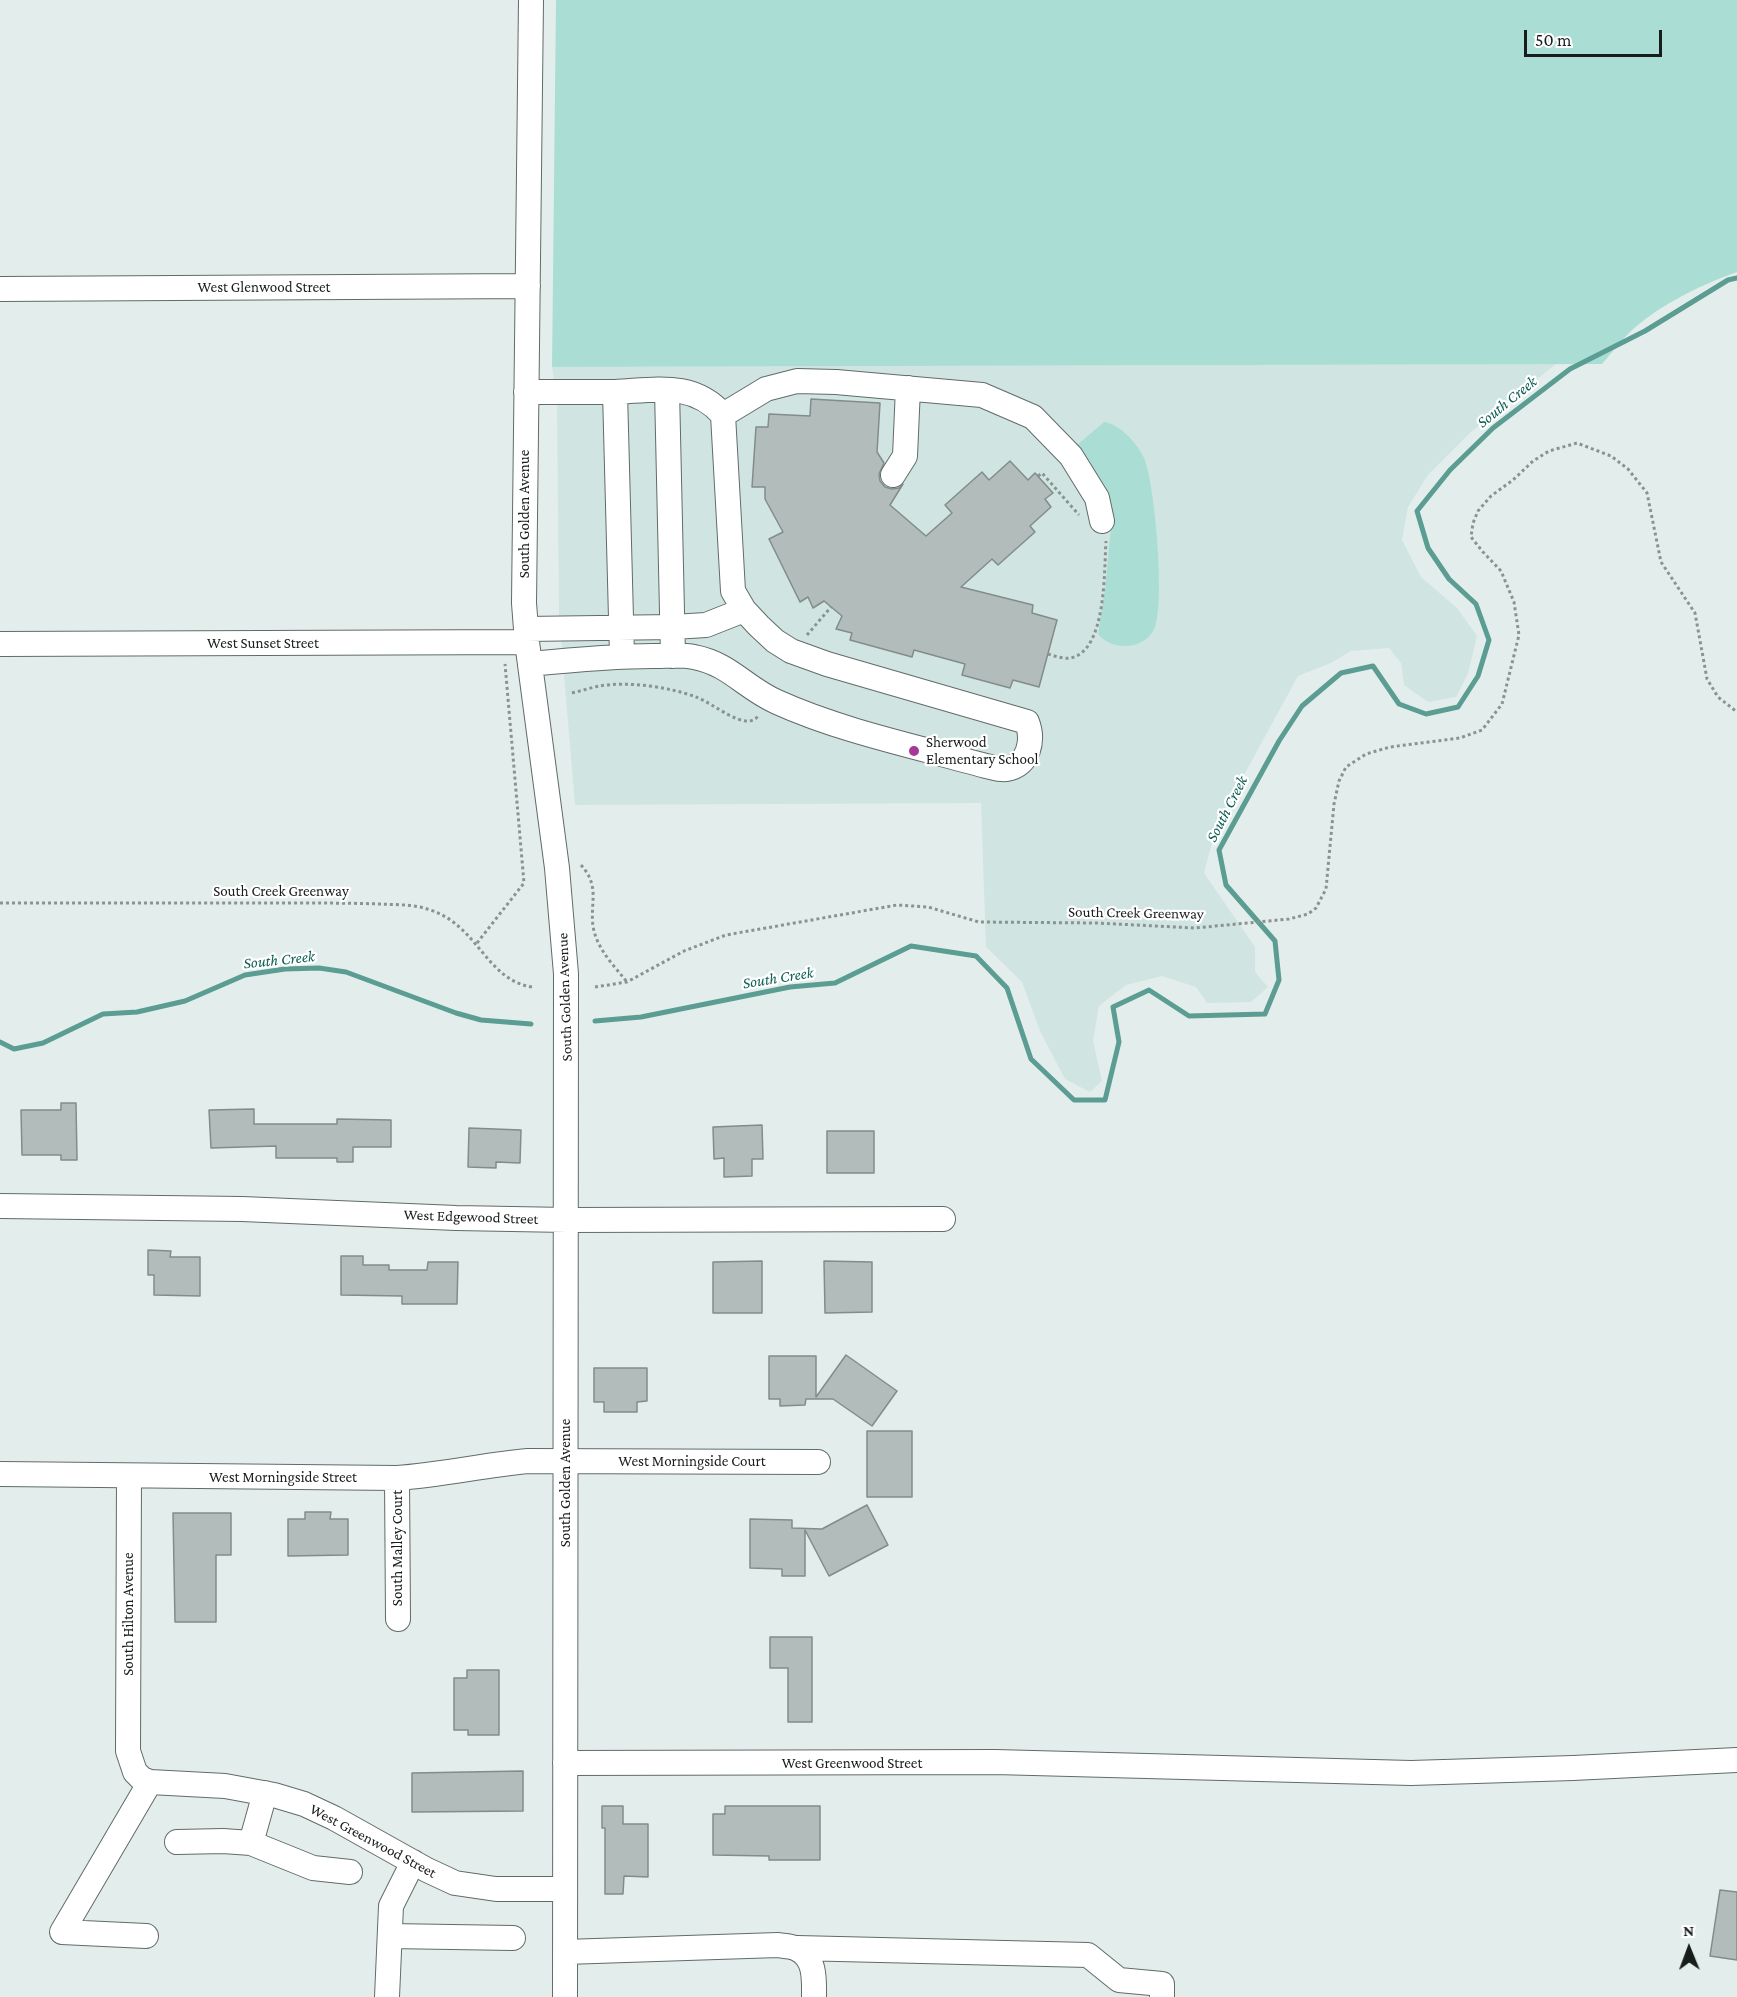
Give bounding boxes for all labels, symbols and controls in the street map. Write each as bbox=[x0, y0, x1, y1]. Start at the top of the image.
scale bar bbox=[1527, 18, 1665, 56]
text: 50 m bbox=[1535, 30, 1572, 50]
street label: West Glenwood Street bbox=[197, 278, 331, 296]
water label: South Creek bbox=[1473, 372, 1541, 432]
street label: South Golden Avenue bbox=[515, 450, 533, 578]
street label: West Sunset Street bbox=[207, 634, 319, 652]
place label: Sherwood Elementary School bbox=[926, 733, 1038, 768]
marker: Sherwood Elementary School bbox=[907, 744, 921, 758]
water label: South Creek bbox=[1202, 773, 1252, 845]
street label: South Creek Greenway bbox=[213, 882, 349, 900]
street label: South Creek Greenway bbox=[1068, 903, 1204, 923]
street label: South Golden Avenue bbox=[554, 932, 576, 1062]
water label: South Creek bbox=[242, 947, 316, 973]
water label: South Creek bbox=[741, 963, 815, 993]
street label: West Edgewood Street bbox=[403, 1206, 539, 1228]
street label: South Golden Avenue bbox=[556, 1419, 574, 1547]
street label: West Morningside Court bbox=[618, 1452, 766, 1470]
street label: West Morningside Street bbox=[209, 1468, 357, 1486]
street label: South Malley Court bbox=[388, 1490, 406, 1606]
street label: South Hilton Avenue bbox=[119, 1552, 137, 1676]
street label: West Greenwood Street bbox=[782, 1754, 922, 1772]
street label: West Greenwood Street bbox=[307, 1800, 439, 1882]
north arrow bbox=[1659, 1919, 1719, 1979]
text: N bbox=[1683, 1922, 1694, 1939]

